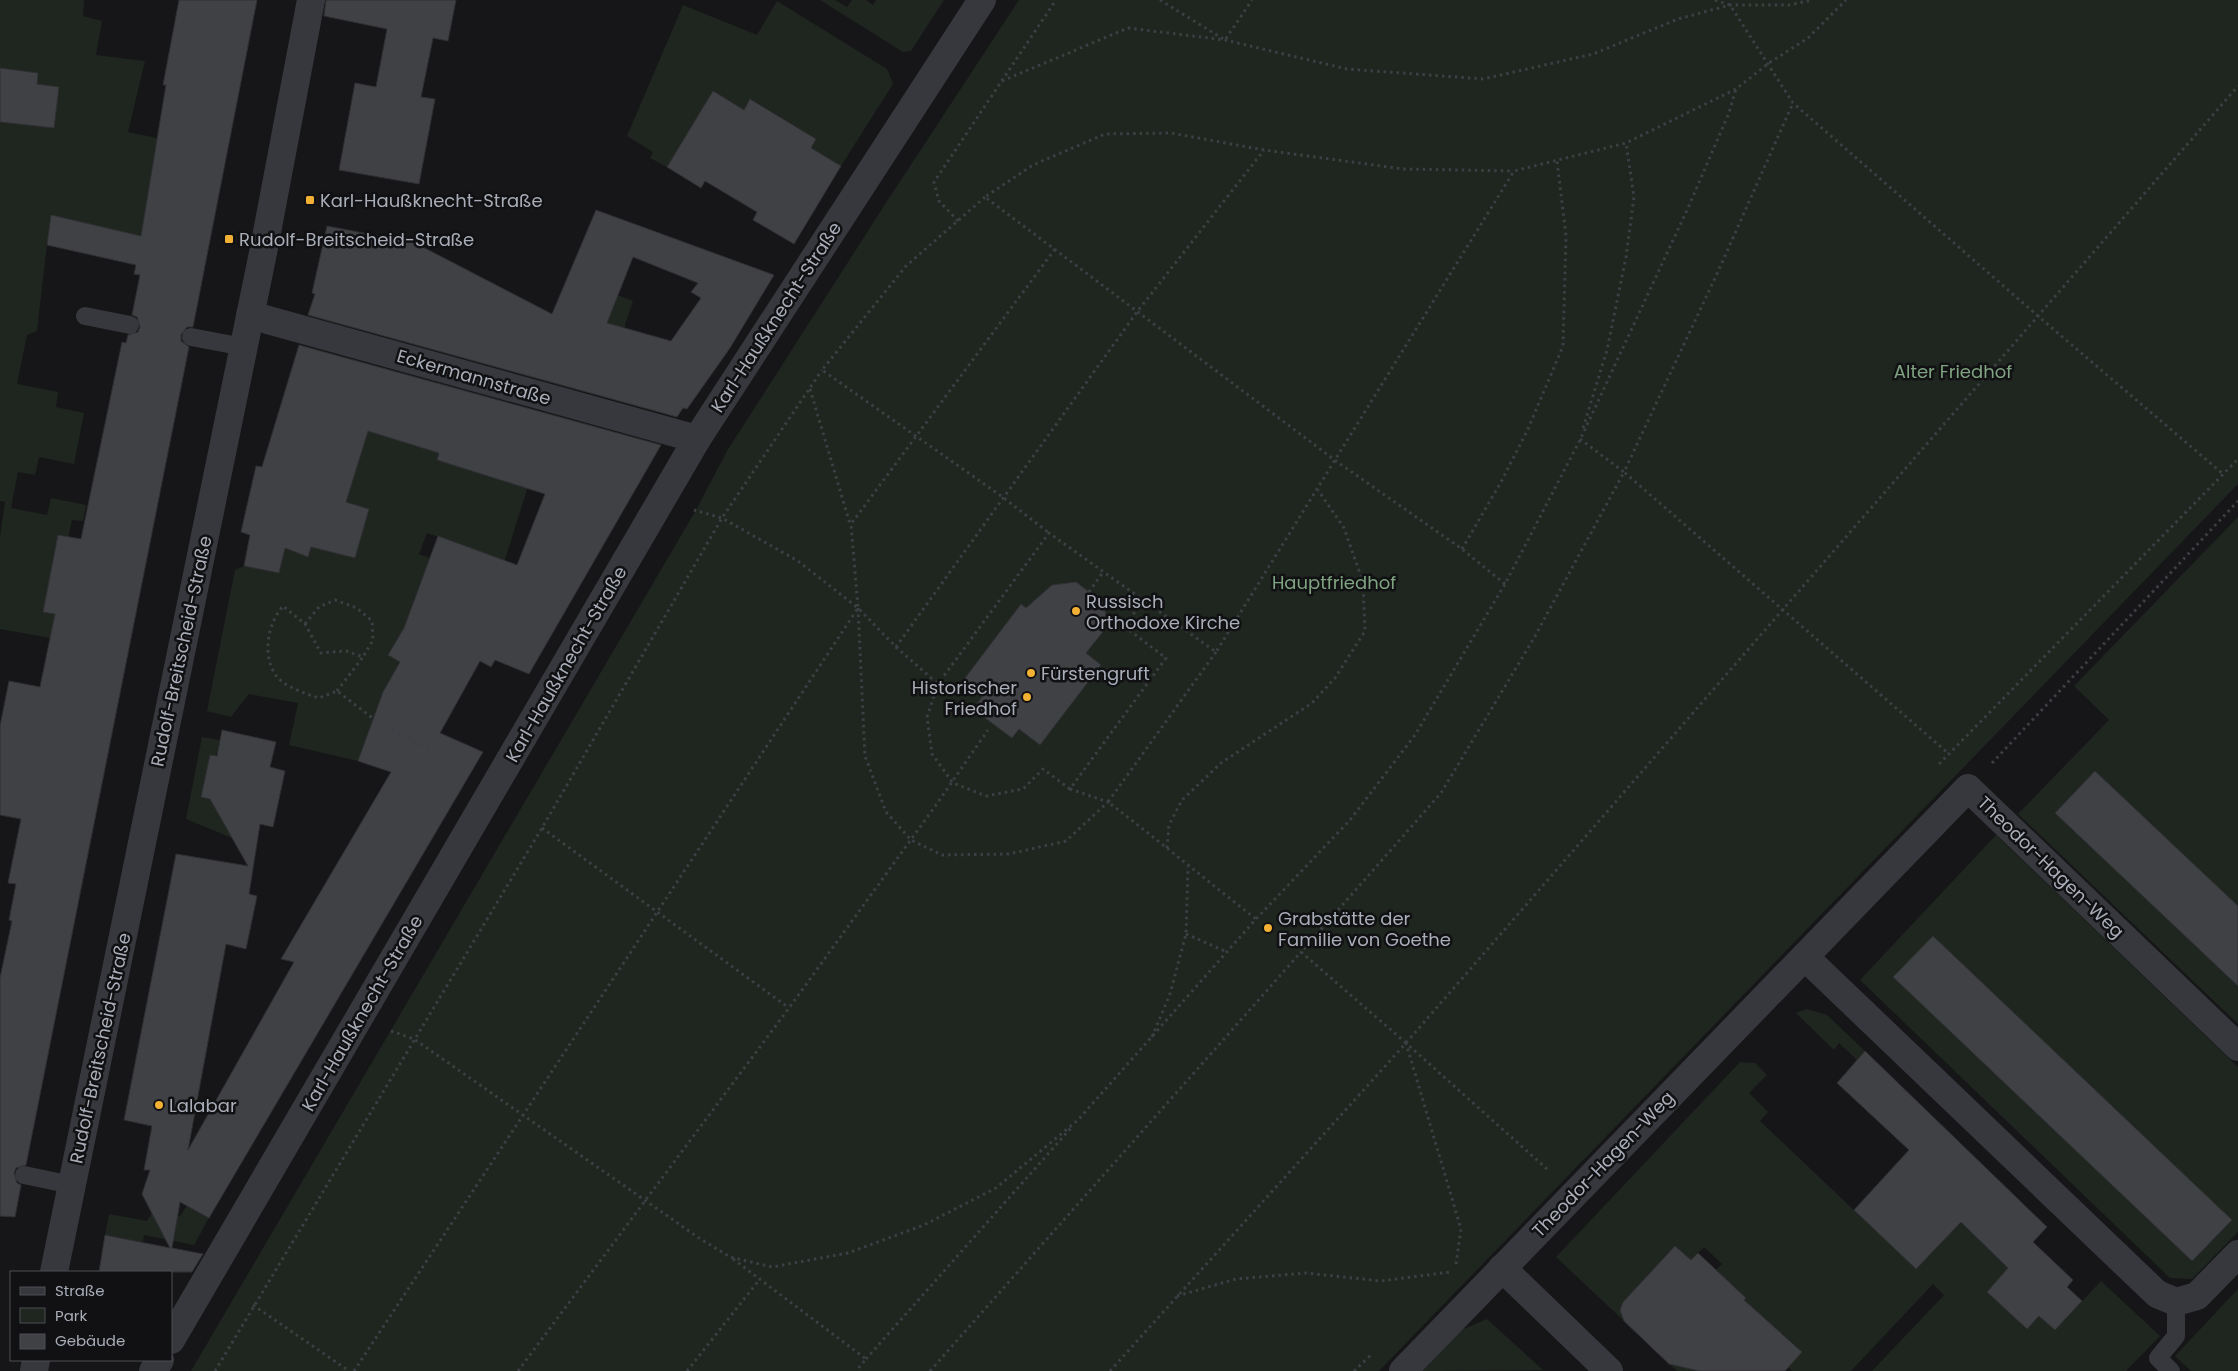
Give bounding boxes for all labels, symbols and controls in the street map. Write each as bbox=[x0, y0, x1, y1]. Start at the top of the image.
place label: Karl-Haußknecht-Straße bbox=[320, 188, 543, 213]
marker: Karl-Haußknecht-Straße bbox=[304, 194, 316, 206]
street label: Karl-Haußknecht-Straße bbox=[705, 217, 847, 417]
place label: Rudolf-Breitscheid-Straße bbox=[239, 227, 474, 252]
marker: Rudolf-Breitscheid-Straße bbox=[223, 233, 235, 245]
street label: Eckermannstraße bbox=[394, 343, 554, 411]
park label: Alter Friedhof bbox=[1894, 359, 2012, 384]
street label: Rudolf-Breitscheid-Straße bbox=[144, 533, 218, 769]
street label: Karl-Haußknecht-Straße bbox=[499, 561, 633, 767]
park label: Hauptfriedhof bbox=[1272, 570, 1396, 595]
place label: Russisch Orthodoxe Kirche bbox=[1086, 589, 1240, 635]
marker: Russisch Orthodoxe Kirche bbox=[1070, 605, 1082, 617]
place label: Fürstengruft bbox=[1041, 661, 1150, 686]
marker: Fürstengruft bbox=[1025, 667, 1037, 679]
place label: Historischer Friedhof bbox=[912, 675, 1017, 721]
marker: Historischer Friedhof bbox=[1021, 691, 1033, 703]
street label: Theodor-Hagen-Weg bbox=[1972, 790, 2130, 944]
place label: Grabstätte der Familie von Goethe bbox=[1278, 906, 1451, 952]
street label: Karl-Haußknecht-Straße bbox=[295, 910, 429, 1116]
marker: Grabstätte der Familie von Goethe bbox=[1262, 922, 1274, 934]
street label: Rudolf-Breitscheid-Straße bbox=[63, 930, 137, 1166]
street label: Theodor-Hagen-Weg bbox=[1526, 1085, 1680, 1243]
place label: Lalabar bbox=[169, 1093, 237, 1118]
marker: Lalabar bbox=[153, 1099, 165, 1111]
legend bbox=[10, 1271, 172, 1361]
text: Straße bbox=[55, 1280, 105, 1301]
text: Park bbox=[55, 1305, 87, 1326]
text: Gebäude bbox=[55, 1330, 125, 1351]

